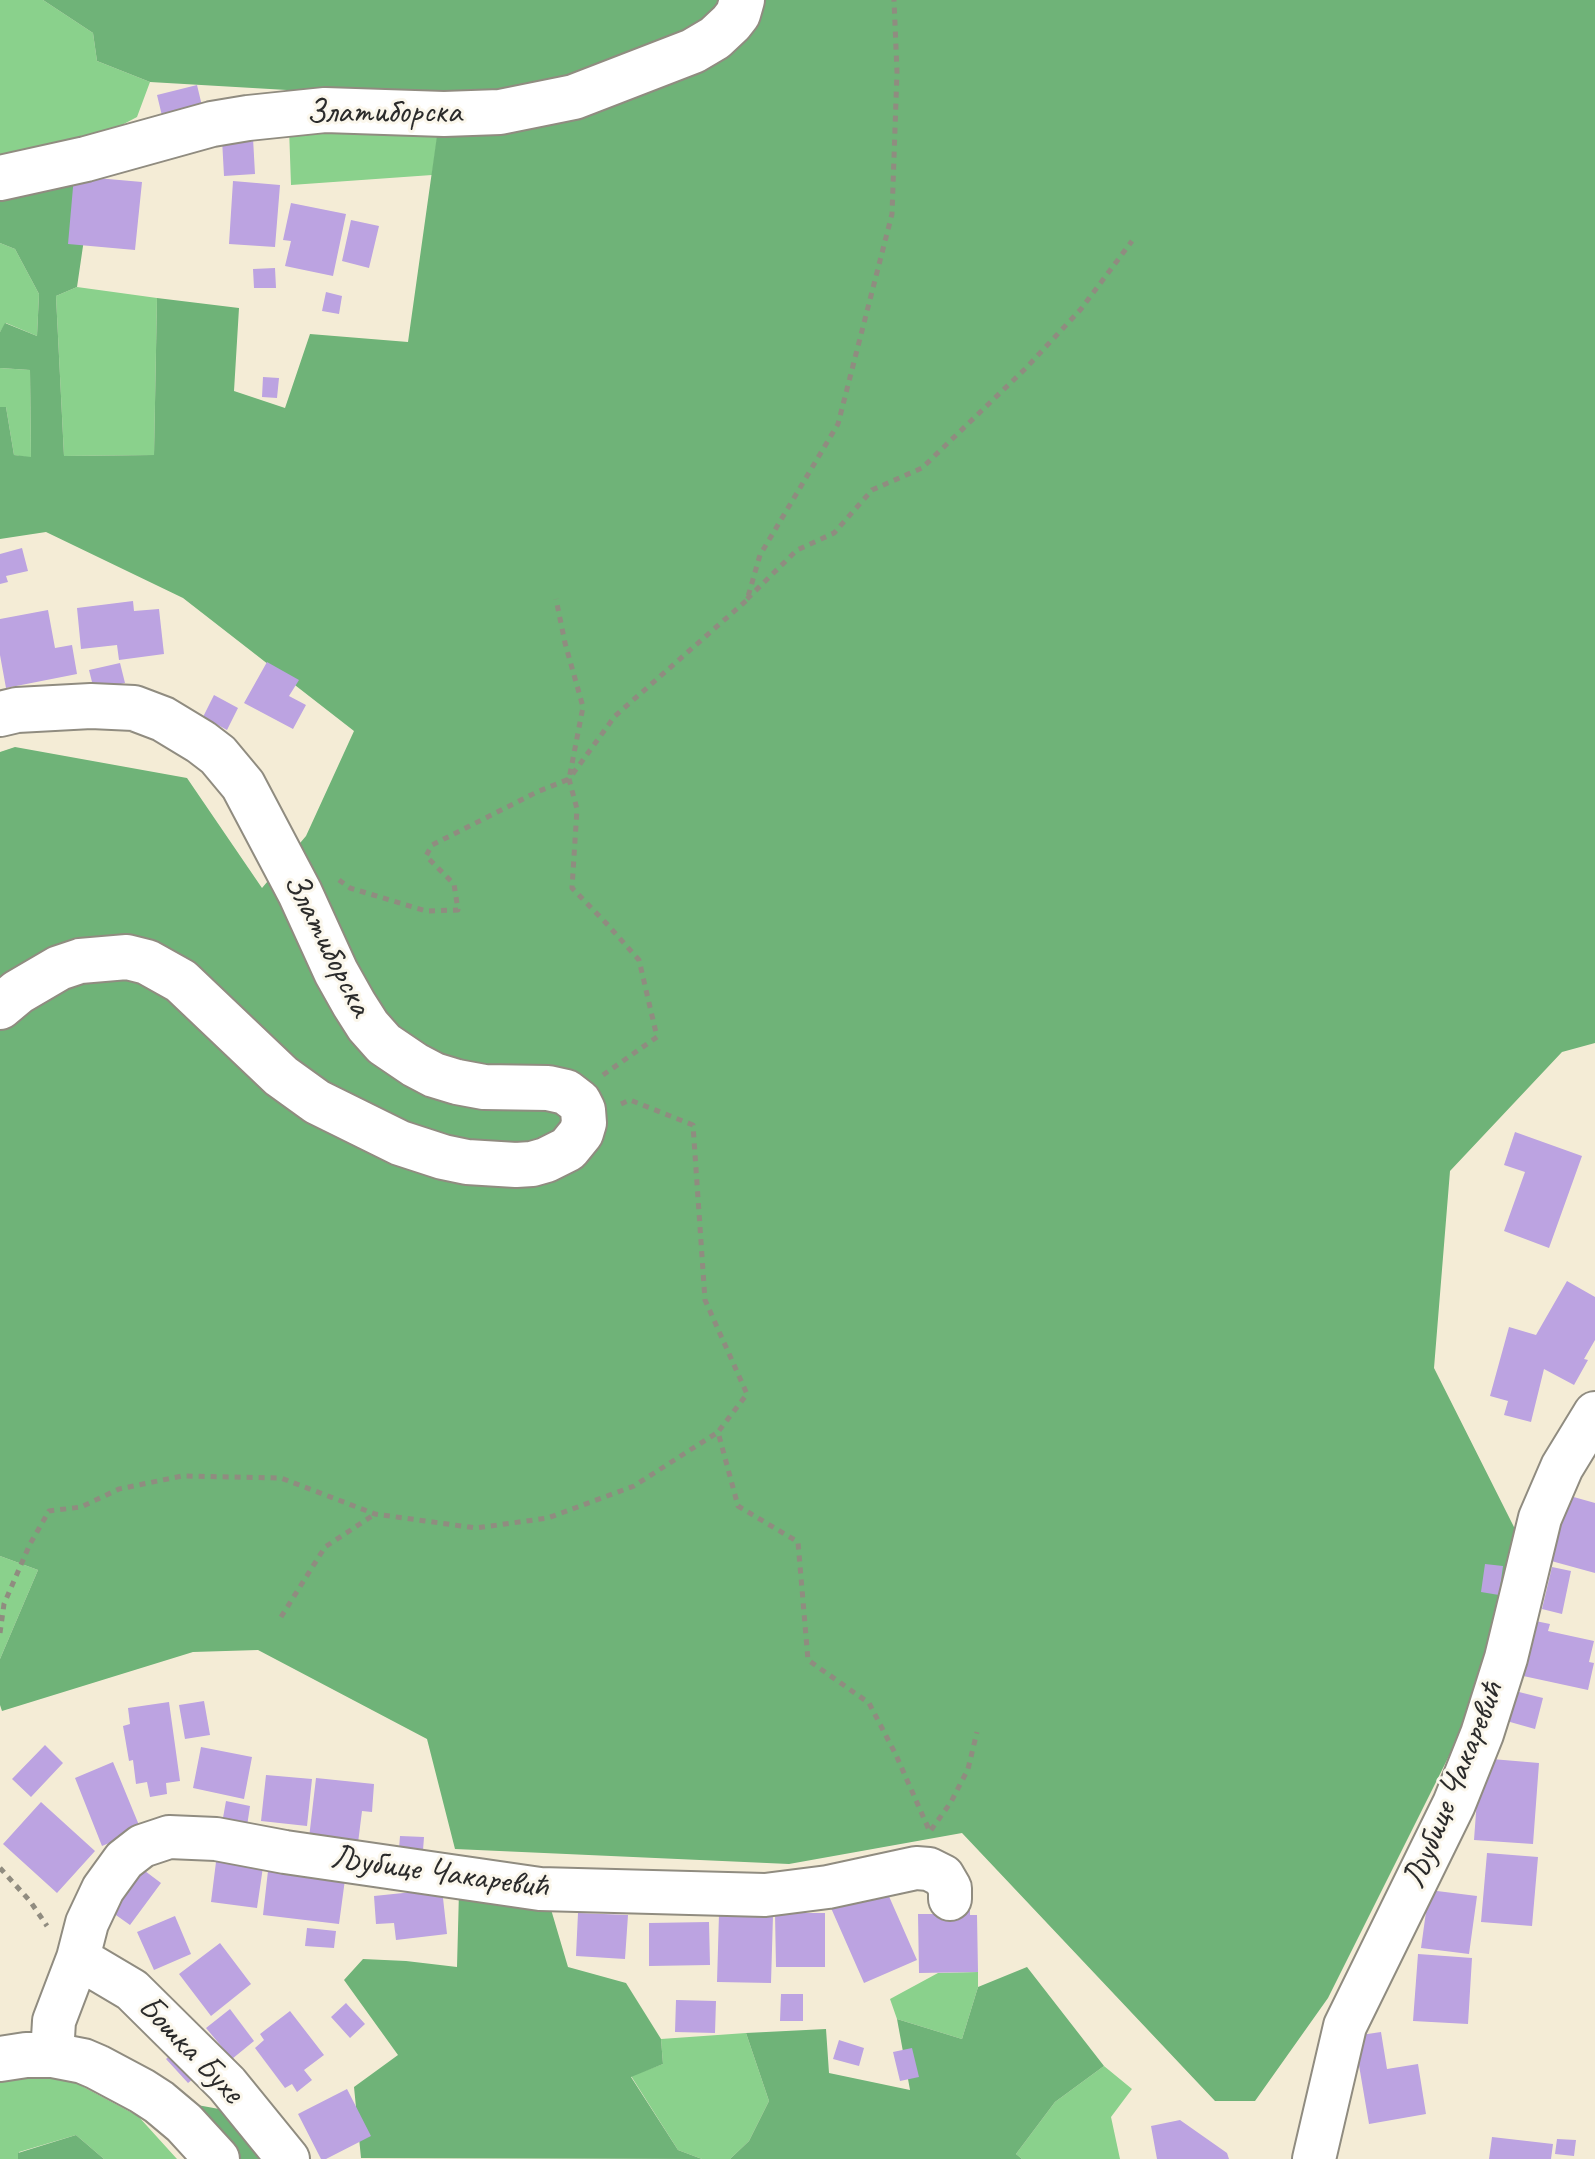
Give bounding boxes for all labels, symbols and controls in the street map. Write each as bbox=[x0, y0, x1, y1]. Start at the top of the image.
street label: Златиборска bbox=[306, 93, 462, 133]
street label: Златиборска bbox=[274, 867, 380, 1023]
street label: Љубице Чакаревић bbox=[1394, 1677, 1514, 1895]
street label: Љубице Чакаревић bbox=[328, 1838, 550, 1908]
street label: Бошка Бухе bbox=[128, 1987, 252, 2113]

